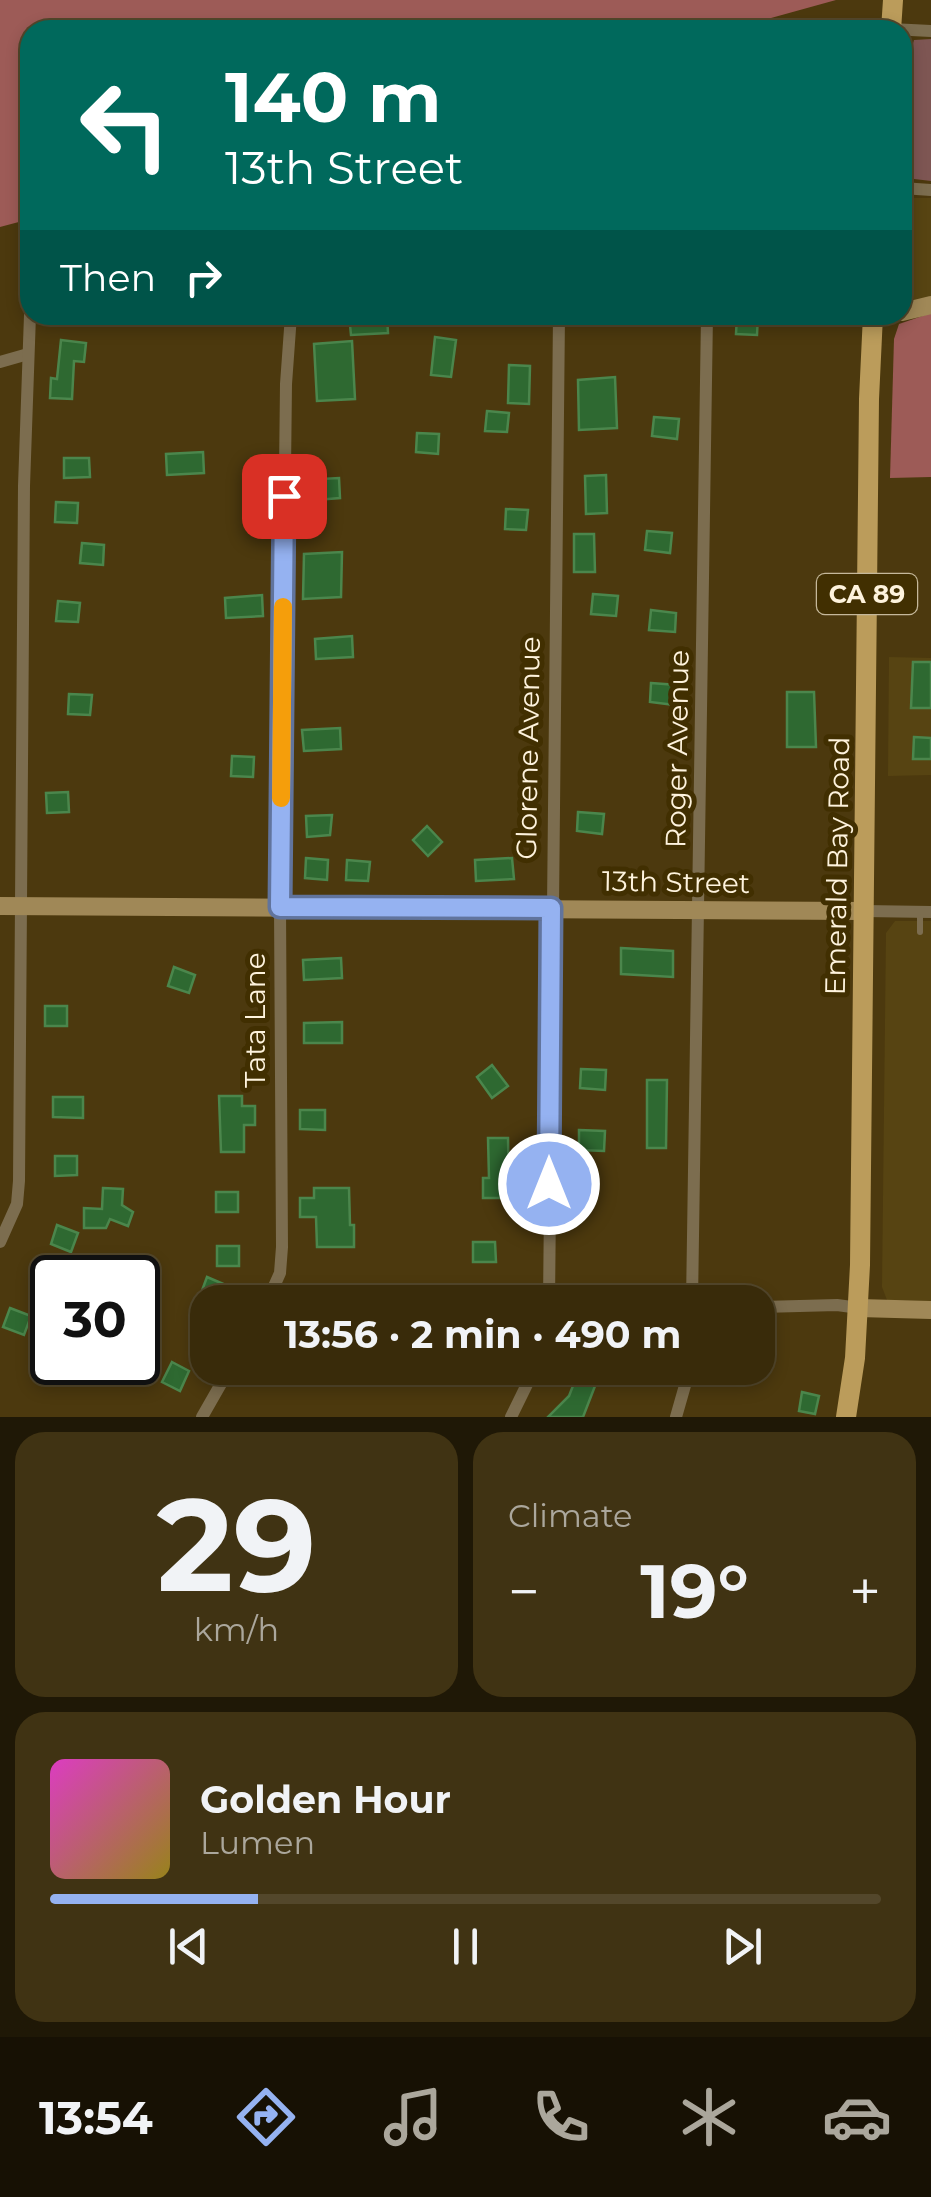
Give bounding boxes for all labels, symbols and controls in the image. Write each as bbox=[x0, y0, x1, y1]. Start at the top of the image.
text: 140 m bbox=[225, 54, 441, 140]
icon: left bbox=[60, 60, 190, 190]
text: 13th Street bbox=[225, 140, 463, 195]
icon: right bbox=[176, 250, 231, 305]
text: Then bbox=[60, 254, 156, 301]
pin bbox=[242, 454, 327, 539]
icon: arrive bbox=[257, 469, 312, 524]
road number: CA 89 bbox=[817, 574, 917, 614]
street label: Glorene Avenue bbox=[509, 636, 547, 860]
street label: Roger Avenue bbox=[658, 650, 696, 848]
street label: Emerald Bay Road bbox=[818, 736, 856, 996]
street label: 13th Street bbox=[602, 864, 750, 900]
street label: Tata Lane bbox=[238, 952, 272, 1088]
position arrow bbox=[497, 1132, 601, 1236]
speed limit sign: 30 bbox=[30, 1255, 160, 1385]
text: 13:56 · 2 min · 490 m bbox=[284, 1311, 681, 1358]
text: 29 bbox=[157, 1465, 316, 1624]
text: Climate bbox=[508, 1496, 632, 1535]
text: 19° bbox=[640, 1545, 749, 1637]
text: − bbox=[508, 1558, 540, 1625]
text: + bbox=[849, 1558, 881, 1625]
text: km/h bbox=[194, 1610, 279, 1649]
text: Golden Hour bbox=[200, 1776, 451, 1823]
text: Lumen bbox=[200, 1823, 315, 1862]
icon: previous bbox=[161, 1919, 216, 1974]
icon: pause bbox=[438, 1919, 493, 1974]
icon: next bbox=[715, 1919, 770, 1974]
icon: directions bbox=[231, 2082, 301, 2152]
icon: music bbox=[378, 2082, 448, 2152]
icon: phone bbox=[526, 2082, 596, 2152]
icon: climate bbox=[674, 2082, 744, 2152]
icon: car bbox=[822, 2082, 892, 2152]
text: 13:54 bbox=[39, 2090, 153, 2145]

